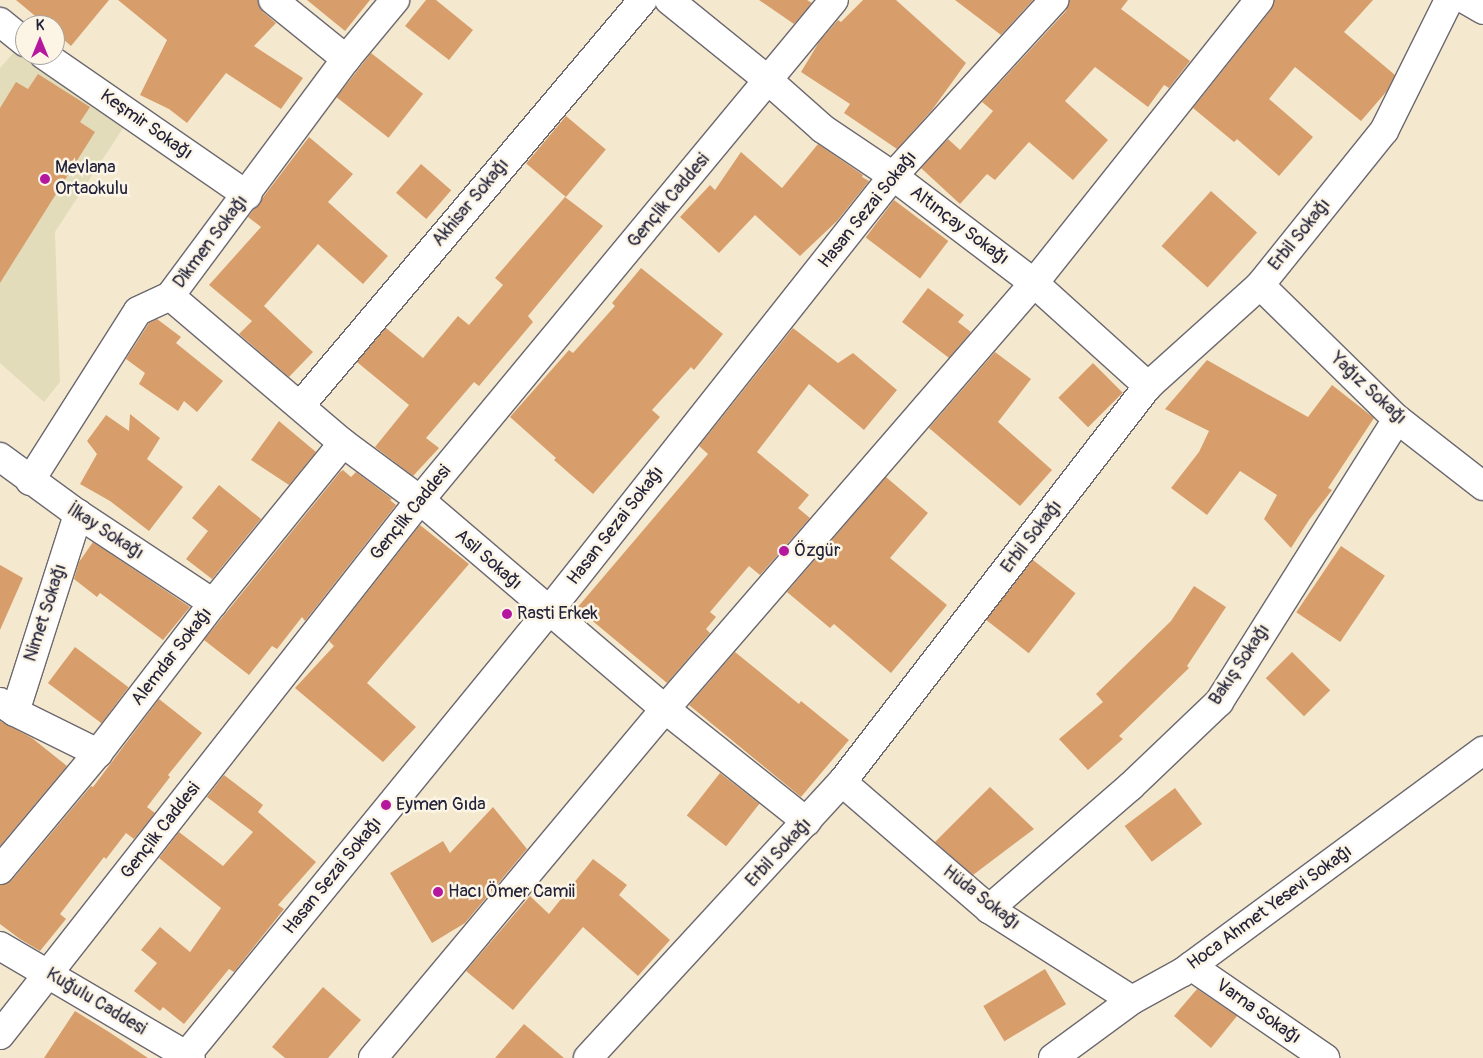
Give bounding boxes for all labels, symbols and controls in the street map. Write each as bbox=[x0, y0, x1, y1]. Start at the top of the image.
north arrow bbox=[15, 15, 65, 65]
text: K bbox=[36, 17, 44, 34]
street label: Keşmir Sokağı bbox=[96, 85, 196, 165]
street label: Hasan Sezai Sokağı bbox=[814, 147, 922, 273]
street label: Gençlik Caddesi bbox=[623, 150, 715, 252]
street label: Akhisar Sokağı bbox=[428, 155, 514, 251]
place label: Mevlana Ortaokulu bbox=[55, 158, 128, 200]
marker: Mevlana Ortaokulu bbox=[39, 173, 51, 185]
street label: Altınçay Sokağı bbox=[905, 182, 1013, 270]
street label: Dikmen Sokağı bbox=[169, 191, 253, 293]
street label: Erbil Sokağı bbox=[1264, 195, 1336, 275]
street label: Yağız Sokağı bbox=[1326, 348, 1410, 430]
street label: Gençlik Caddesi bbox=[366, 461, 456, 565]
street label: Hasan Sezai Sokağı bbox=[563, 463, 669, 589]
street label: Erbil Sokağı bbox=[997, 496, 1067, 578]
street label: İlkay Sokağı bbox=[63, 499, 147, 565]
street label: Asil Sokağı bbox=[450, 525, 526, 595]
place label: Özgür bbox=[794, 540, 840, 562]
marker: Özgür bbox=[778, 545, 790, 557]
street label: Nimet Sokağı bbox=[20, 562, 72, 664]
place label: Rasti Erkek bbox=[517, 603, 598, 625]
street label: Alemdar Sokağı bbox=[127, 604, 217, 710]
marker: Rasti Erkek bbox=[501, 608, 513, 620]
street label: Bakış Sokağı bbox=[1205, 620, 1275, 710]
street label: Gençlik Caddesi bbox=[117, 779, 205, 883]
place label: Eymen Gıda bbox=[396, 794, 486, 816]
marker: Eymen Gıda bbox=[380, 799, 392, 811]
street label: Hasan Sezai Sokağı bbox=[279, 813, 387, 939]
street label: Erbil Sokağı bbox=[742, 814, 816, 892]
street label: Hoca Ahmet Yesevi Sokağı bbox=[1183, 841, 1357, 975]
street label: Hüda Sokağı bbox=[938, 861, 1024, 935]
place label: Hacı Ömer Camii bbox=[448, 881, 575, 903]
marker: Hacı Ömer Camii bbox=[432, 886, 444, 898]
street label: Kuğulu Caddesi bbox=[42, 964, 150, 1040]
street label: Varna Sokağı bbox=[1212, 975, 1304, 1049]

